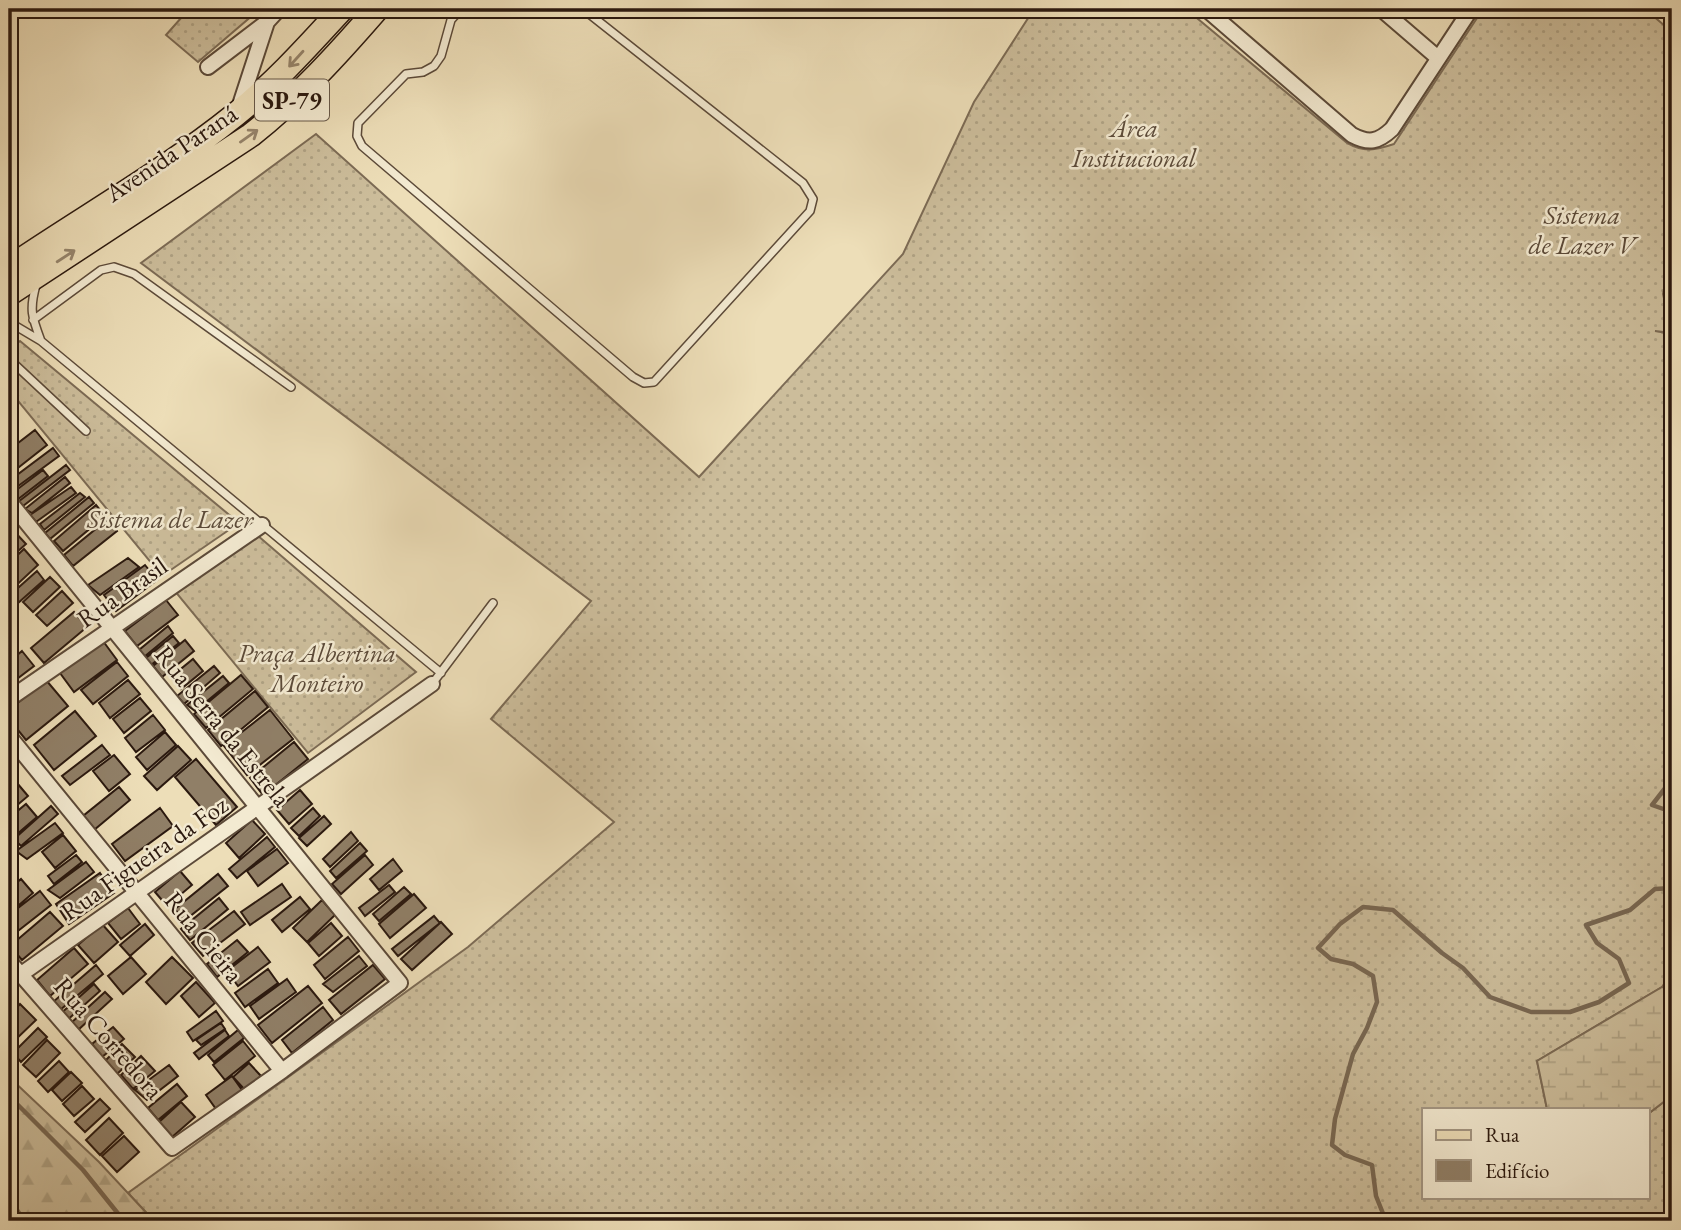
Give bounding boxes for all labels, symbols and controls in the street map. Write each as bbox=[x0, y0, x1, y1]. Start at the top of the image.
one-way arrow bbox=[288, 50, 304, 68]
road number: SP-79 bbox=[255, 80, 329, 120]
street label: Avenida Paraná bbox=[97, 96, 244, 210]
park label: Área Institucional bbox=[1071, 111, 1197, 175]
one-way arrow bbox=[239, 129, 258, 143]
park label: Sistema de Lazer V bbox=[1528, 198, 1640, 262]
one-way arrow bbox=[56, 249, 75, 264]
park label: Sistema de Lazer bbox=[86, 502, 254, 536]
street label: Rua Brasil bbox=[70, 548, 174, 636]
park label: Praça Albertina Monteiro bbox=[238, 636, 396, 700]
street label: Rua Serra da Estrela bbox=[147, 638, 299, 814]
street label: Rua Figueira da Foz bbox=[54, 788, 235, 928]
street label: Rua Cieira bbox=[157, 884, 252, 990]
street label: Rua Corredora bbox=[46, 970, 172, 1107]
legend bbox=[1422, 1108, 1650, 1198]
text: Rua bbox=[1485, 1121, 1520, 1148]
text: Edifício bbox=[1485, 1157, 1549, 1184]

